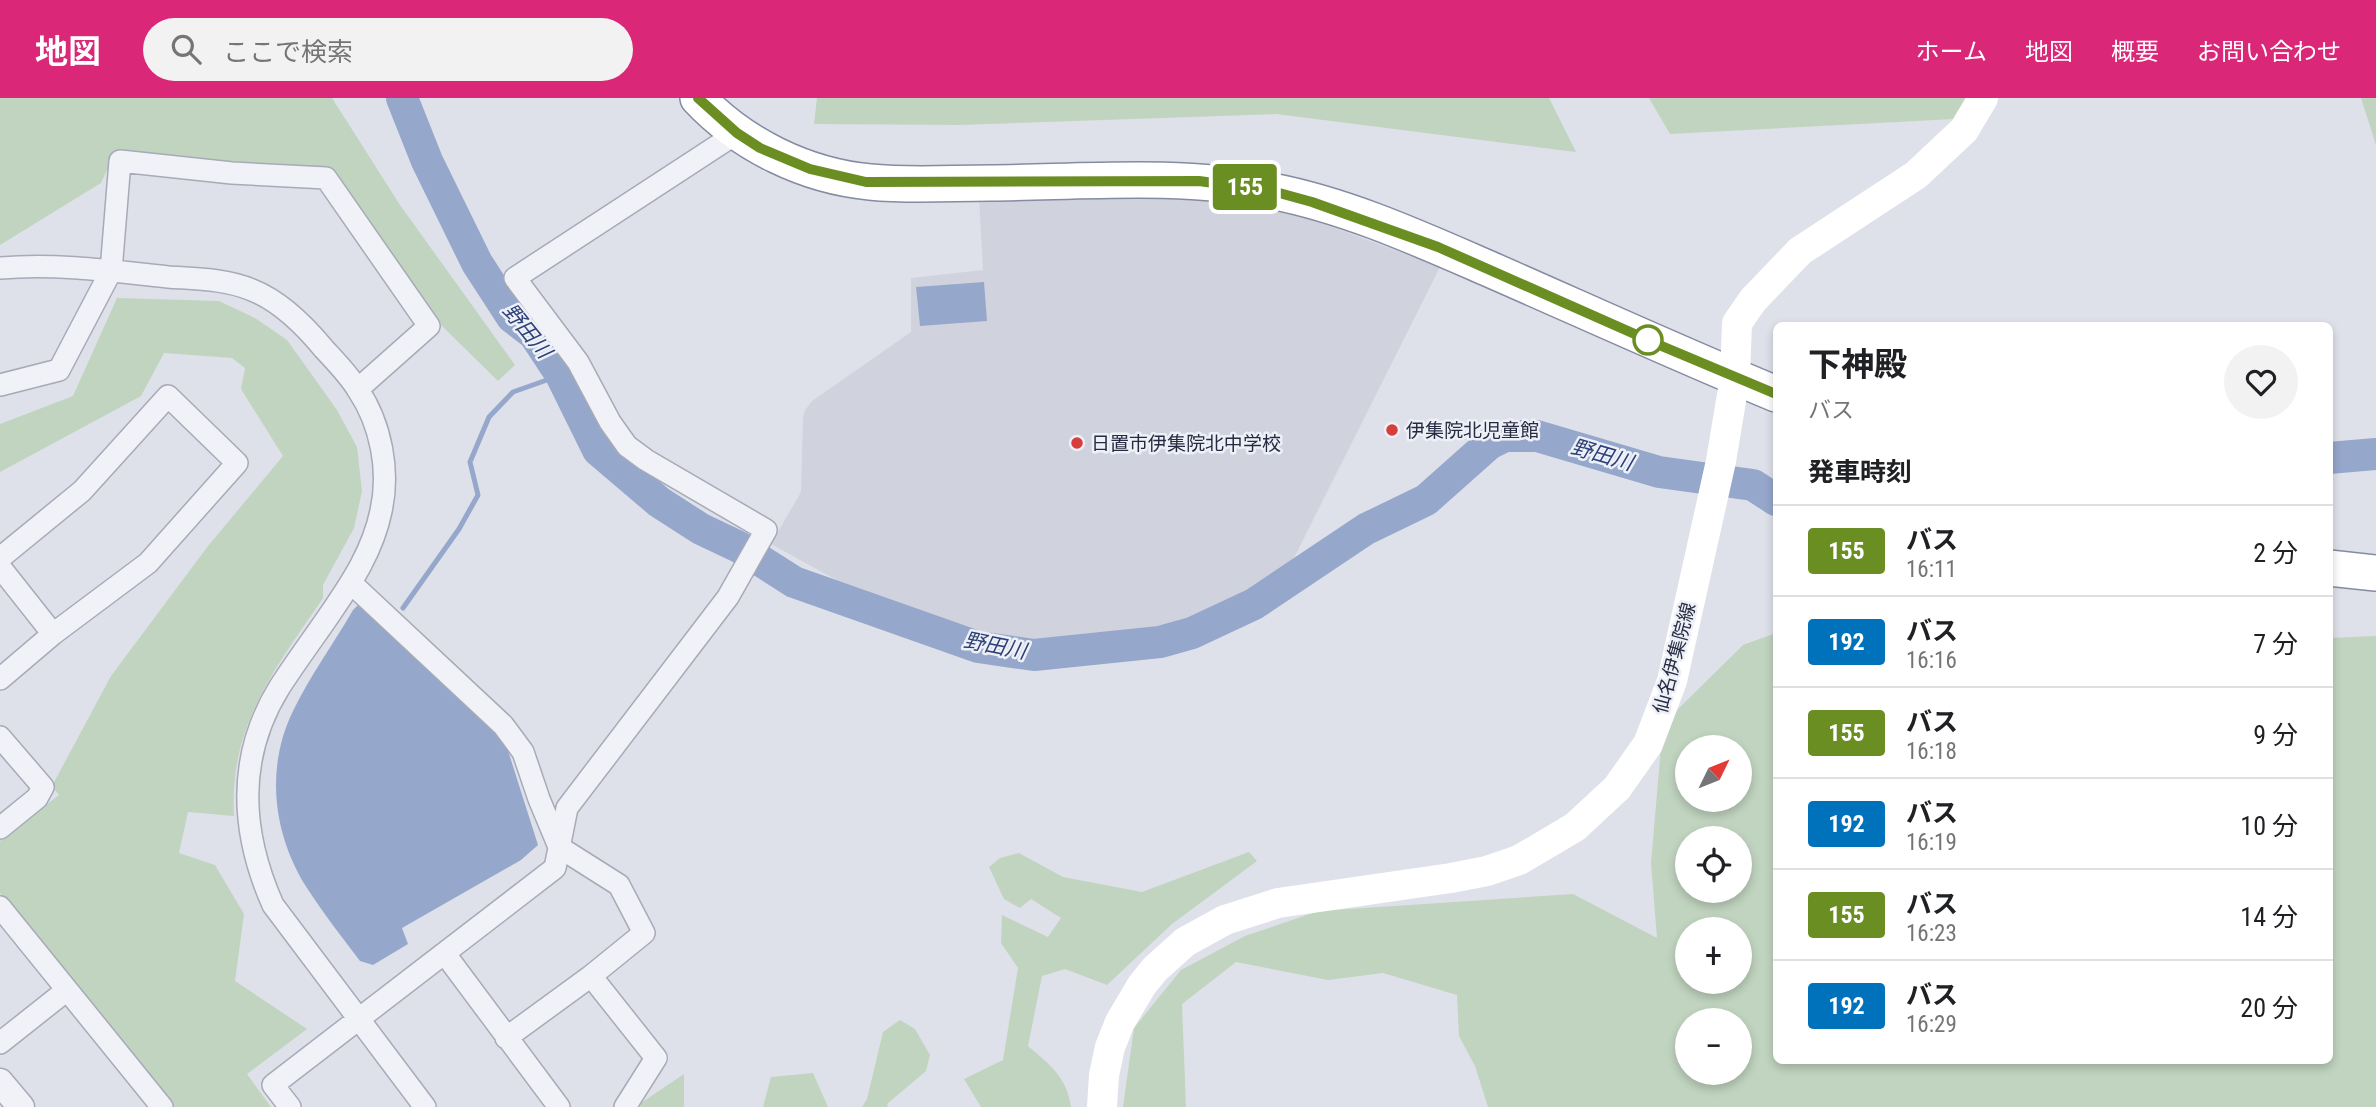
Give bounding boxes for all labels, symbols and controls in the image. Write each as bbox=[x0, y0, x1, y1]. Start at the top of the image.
search box bbox=[143, 18, 633, 81]
icon: search bbox=[167, 30, 205, 68]
text: 地図 bbox=[35, 32, 101, 71]
text: ここで検索 bbox=[223, 37, 353, 67]
text: ホーム bbox=[1916, 38, 1987, 66]
text: 地図 bbox=[2025, 38, 2073, 66]
text: 概要 bbox=[2111, 38, 2159, 66]
text: お問い合わせ bbox=[2197, 38, 2341, 66]
line badge: 155 bbox=[1205, 164, 1285, 210]
text: 155 bbox=[1227, 173, 1263, 201]
water label: 野田川 bbox=[498, 299, 557, 365]
unlabelled marker bbox=[1633, 325, 1663, 355]
text: 下神殿 bbox=[1808, 345, 1907, 384]
button: heart bbox=[2224, 345, 2298, 419]
text: バス bbox=[1808, 397, 1854, 424]
place label: 伊集院北児童館 bbox=[1406, 419, 1539, 442]
marker: 伊集院北児童館 bbox=[1384, 422, 1400, 438]
place label: 日置市伊集院北中学校 bbox=[1091, 432, 1281, 455]
marker: 日置市伊集院北中学校 bbox=[1069, 435, 1085, 451]
water label: 野田川 bbox=[1568, 435, 1638, 476]
text: 発車時刻 bbox=[1808, 457, 1912, 487]
text: バス bbox=[1906, 525, 1958, 555]
text: 155 bbox=[1828, 537, 1865, 565]
text: 2 分 bbox=[2253, 538, 2298, 568]
text: 16:11 bbox=[1906, 556, 1957, 583]
street label: 仙名伊集院線 bbox=[1649, 600, 1700, 716]
text: バス bbox=[1906, 616, 1958, 646]
water label: 野田川 bbox=[962, 628, 1030, 664]
text: 192 bbox=[1828, 628, 1865, 656]
text: 7 分 bbox=[2253, 629, 2298, 659]
text: 16:16 bbox=[1906, 647, 1957, 674]
text: バス bbox=[1906, 707, 1958, 737]
text: 155 bbox=[1828, 719, 1865, 747]
text: 9 分 bbox=[2253, 720, 2298, 750]
north arrow bbox=[1675, 735, 1752, 812]
map controls bbox=[1675, 735, 1752, 1085]
text: 16:18 bbox=[1906, 738, 1957, 765]
text: バス bbox=[1906, 798, 1958, 828]
text: 192 bbox=[1828, 810, 1865, 838]
text: 10 分 bbox=[2240, 811, 2298, 841]
button: locate bbox=[1675, 826, 1752, 903]
text: 16:19 bbox=[1906, 829, 1957, 856]
text: バス bbox=[1906, 889, 1958, 919]
text: 155 bbox=[1828, 901, 1865, 929]
text: 14 分 bbox=[2240, 902, 2298, 932]
button: + bbox=[1675, 917, 1752, 994]
text: 16:23 bbox=[1906, 920, 1957, 947]
text: バス bbox=[1906, 980, 1958, 1010]
text: 192 bbox=[1828, 992, 1865, 1020]
text: 20 分 bbox=[2240, 993, 2298, 1023]
button: − bbox=[1675, 1008, 1752, 1085]
text: 16:29 bbox=[1906, 1011, 1957, 1038]

